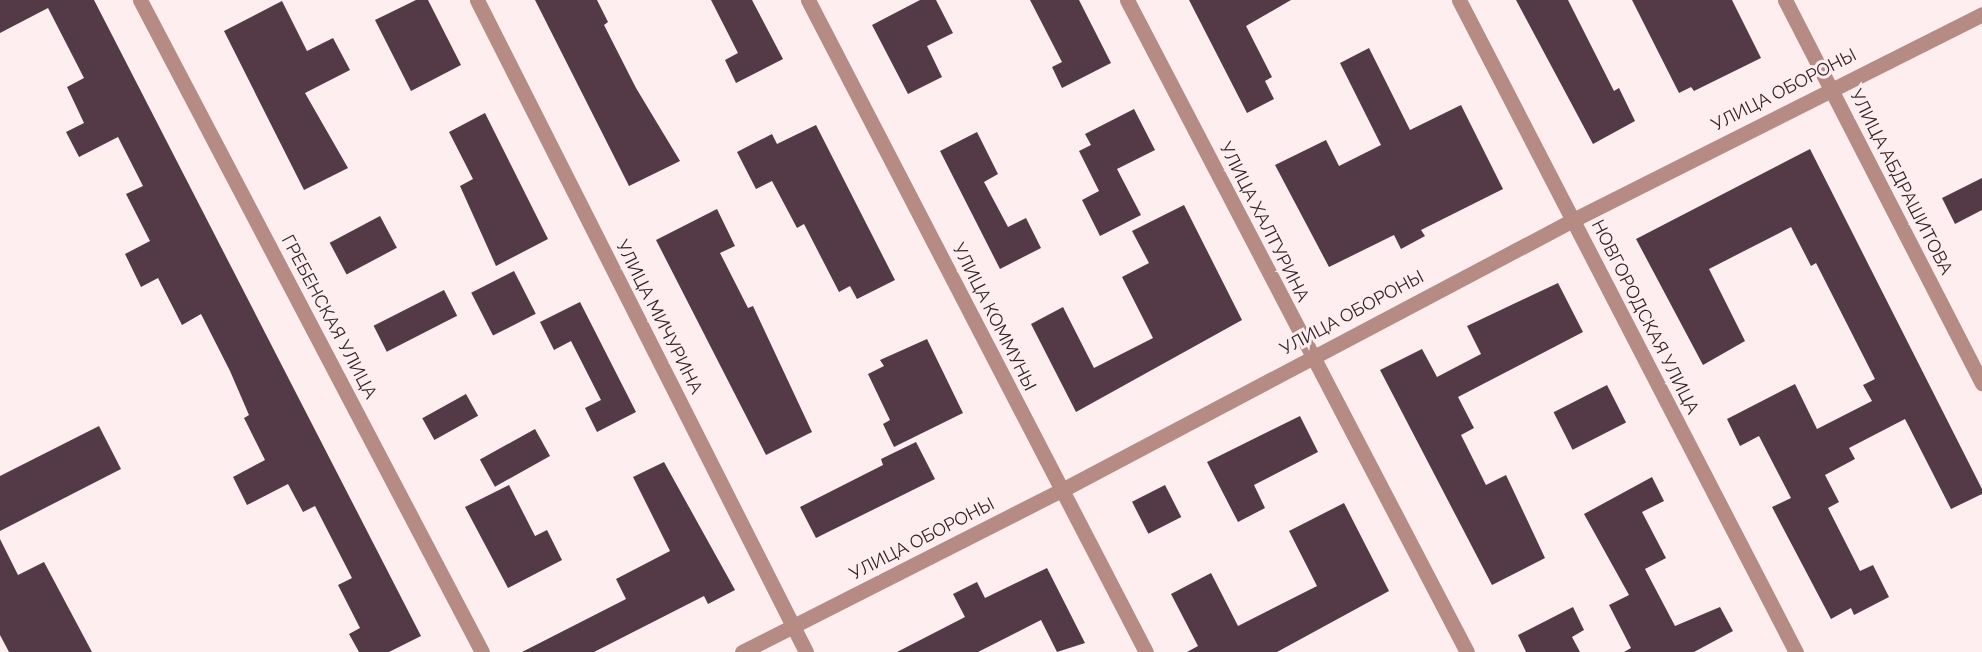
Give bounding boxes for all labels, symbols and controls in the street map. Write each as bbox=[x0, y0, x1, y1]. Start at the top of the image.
street label: УЛИЦА ОБОРОНЫ bbox=[1708, 44, 1860, 136]
street label: УЛИЦА АБДРАШИТОВА bbox=[1845, 85, 1957, 279]
street label: УЛИЦА ХАЛТУРИНА bbox=[1214, 138, 1314, 306]
street label: НОВГОРОДСКАЯ УЛИЦА bbox=[1587, 216, 1703, 418]
street label: ГРЕБЕНСКАЯ УЛИЦА bbox=[277, 231, 381, 403]
street label: УЛИЦА МИЧУРИНА bbox=[611, 236, 707, 398]
street label: УЛИЦА КОММУНЫ bbox=[947, 239, 1041, 395]
street label: УЛИЦА ОБОРОНЫ bbox=[1276, 266, 1428, 360]
street label: УЛИЦА ОБОРОНЫ bbox=[846, 493, 998, 585]

